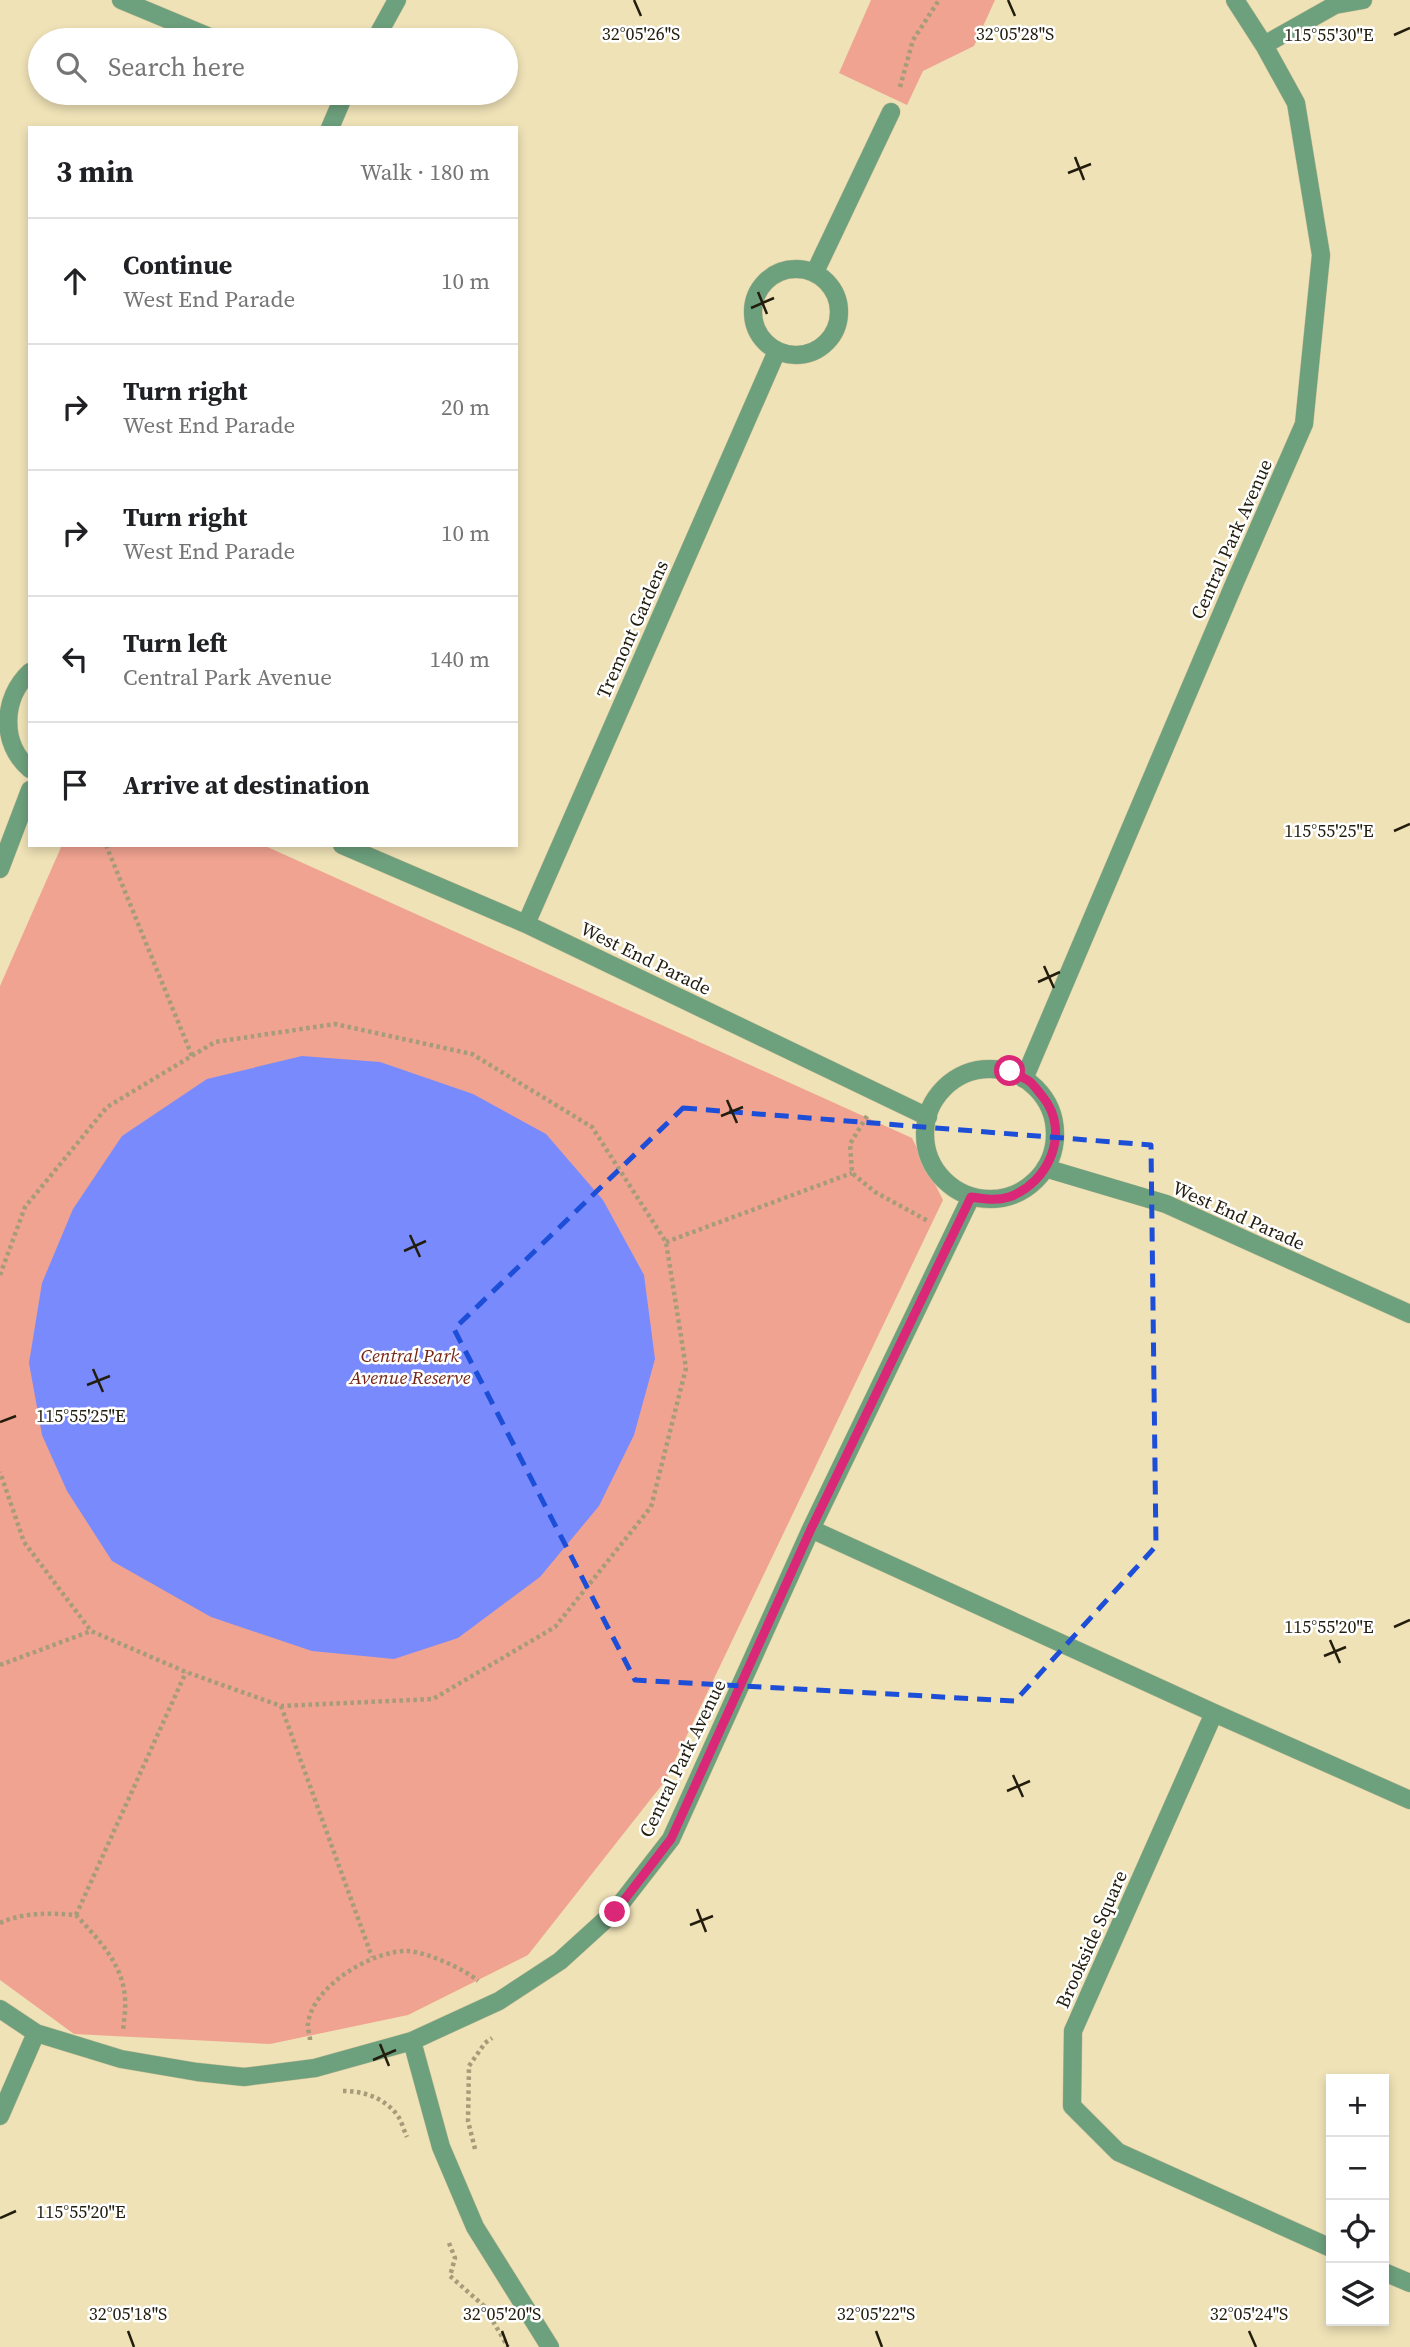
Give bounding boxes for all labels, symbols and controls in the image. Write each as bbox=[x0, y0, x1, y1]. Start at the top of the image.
text: 32°05'26"S bbox=[602, 21, 680, 46]
text: 32°05'28"S bbox=[976, 21, 1054, 46]
text: 115°55'30"E bbox=[1284, 22, 1374, 47]
search box bbox=[28, 28, 518, 105]
icon: search bbox=[52, 48, 90, 86]
text: Search here bbox=[108, 49, 245, 85]
text: 3 min bbox=[56, 151, 134, 192]
text: Walk · 180 m bbox=[360, 156, 490, 188]
text: Continue bbox=[123, 247, 232, 283]
icon: ahead bbox=[56, 262, 94, 300]
text: 10 m bbox=[441, 265, 490, 297]
text: West End Parade bbox=[123, 283, 295, 315]
text: Turn right bbox=[123, 373, 247, 409]
icon: right bbox=[56, 388, 94, 426]
text: 20 m bbox=[441, 391, 490, 423]
text: West End Parade bbox=[123, 409, 295, 441]
street label: Central Park Avenue bbox=[1184, 455, 1278, 623]
text: Turn right bbox=[123, 499, 247, 535]
icon: right bbox=[56, 514, 94, 552]
text: 10 m bbox=[441, 517, 490, 549]
text: West End Parade bbox=[123, 535, 295, 567]
street label: Tremont Gardens bbox=[590, 556, 674, 702]
text: Turn left bbox=[123, 625, 227, 661]
icon: left bbox=[56, 640, 94, 678]
text: 140 m bbox=[429, 643, 490, 675]
text: Central Park Avenue bbox=[123, 661, 332, 693]
icon: arrive bbox=[56, 766, 94, 804]
text: Arrive at destination bbox=[123, 767, 370, 803]
text: 115°55'25"E bbox=[1284, 818, 1374, 843]
street label: West End Parade bbox=[576, 915, 716, 1001]
route start bbox=[994, 1055, 1025, 1086]
street label: West End Parade bbox=[1169, 1174, 1309, 1256]
park label: Central Park Avenue Reserve bbox=[349, 1342, 471, 1390]
text: 115°55'25"E bbox=[36, 1403, 126, 1428]
text: 115°55'20"E bbox=[1284, 1614, 1374, 1639]
street label: Central Park Avenue bbox=[632, 1675, 732, 1841]
street label: Brookside Square bbox=[1049, 1866, 1133, 2012]
route end bbox=[599, 1896, 630, 1927]
map controls bbox=[1326, 2074, 1389, 2326]
button: + bbox=[1326, 2074, 1389, 2137]
button: − bbox=[1326, 2137, 1389, 2200]
text: 115°55'20"E bbox=[36, 2199, 126, 2224]
button: locate bbox=[1326, 2200, 1389, 2263]
button: layers bbox=[1326, 2263, 1389, 2326]
text: 32°05'18"S bbox=[89, 2301, 167, 2326]
text: 32°05'20"S bbox=[463, 2301, 541, 2326]
text: 32°05'22"S bbox=[837, 2301, 915, 2326]
text: 32°05'24"S bbox=[1210, 2301, 1288, 2326]

